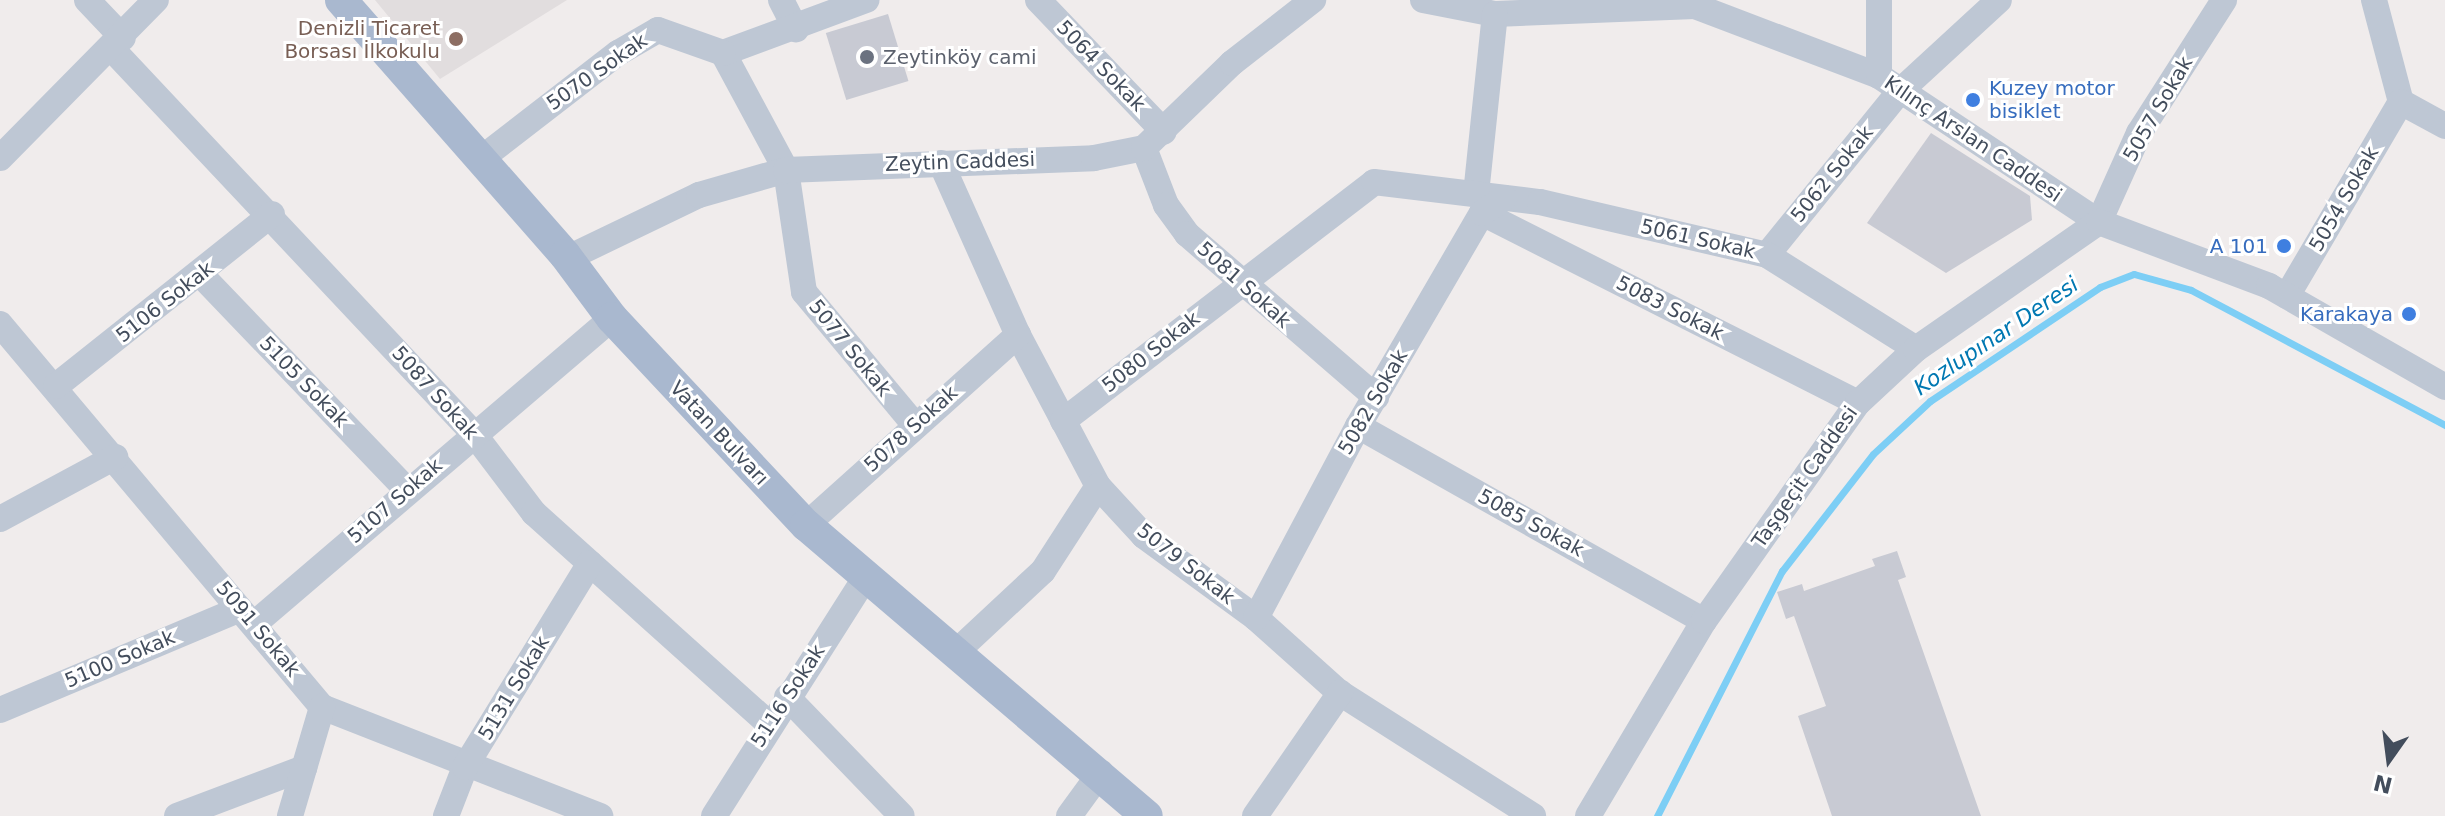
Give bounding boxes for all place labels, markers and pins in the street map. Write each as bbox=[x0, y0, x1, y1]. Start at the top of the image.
place label: Denizli Ticaret Borsası İlkokulu bbox=[284, 16, 440, 63]
marker: Denizli Ticaret Borsası İlkokulu bbox=[447, 30, 465, 48]
place label: Zeytinköy cami bbox=[883, 45, 1037, 69]
marker: Zeytinköy cami bbox=[858, 48, 876, 66]
place label: Kuzey motor bisiklet bbox=[1989, 76, 2115, 123]
marker: Kuzey motor bisiklet bbox=[1964, 91, 1982, 109]
place label: A 101 bbox=[2210, 234, 2268, 258]
marker: A 101 bbox=[2275, 237, 2293, 255]
place label: Karakaya bbox=[2300, 302, 2393, 326]
marker: Karakaya bbox=[2400, 305, 2418, 323]

